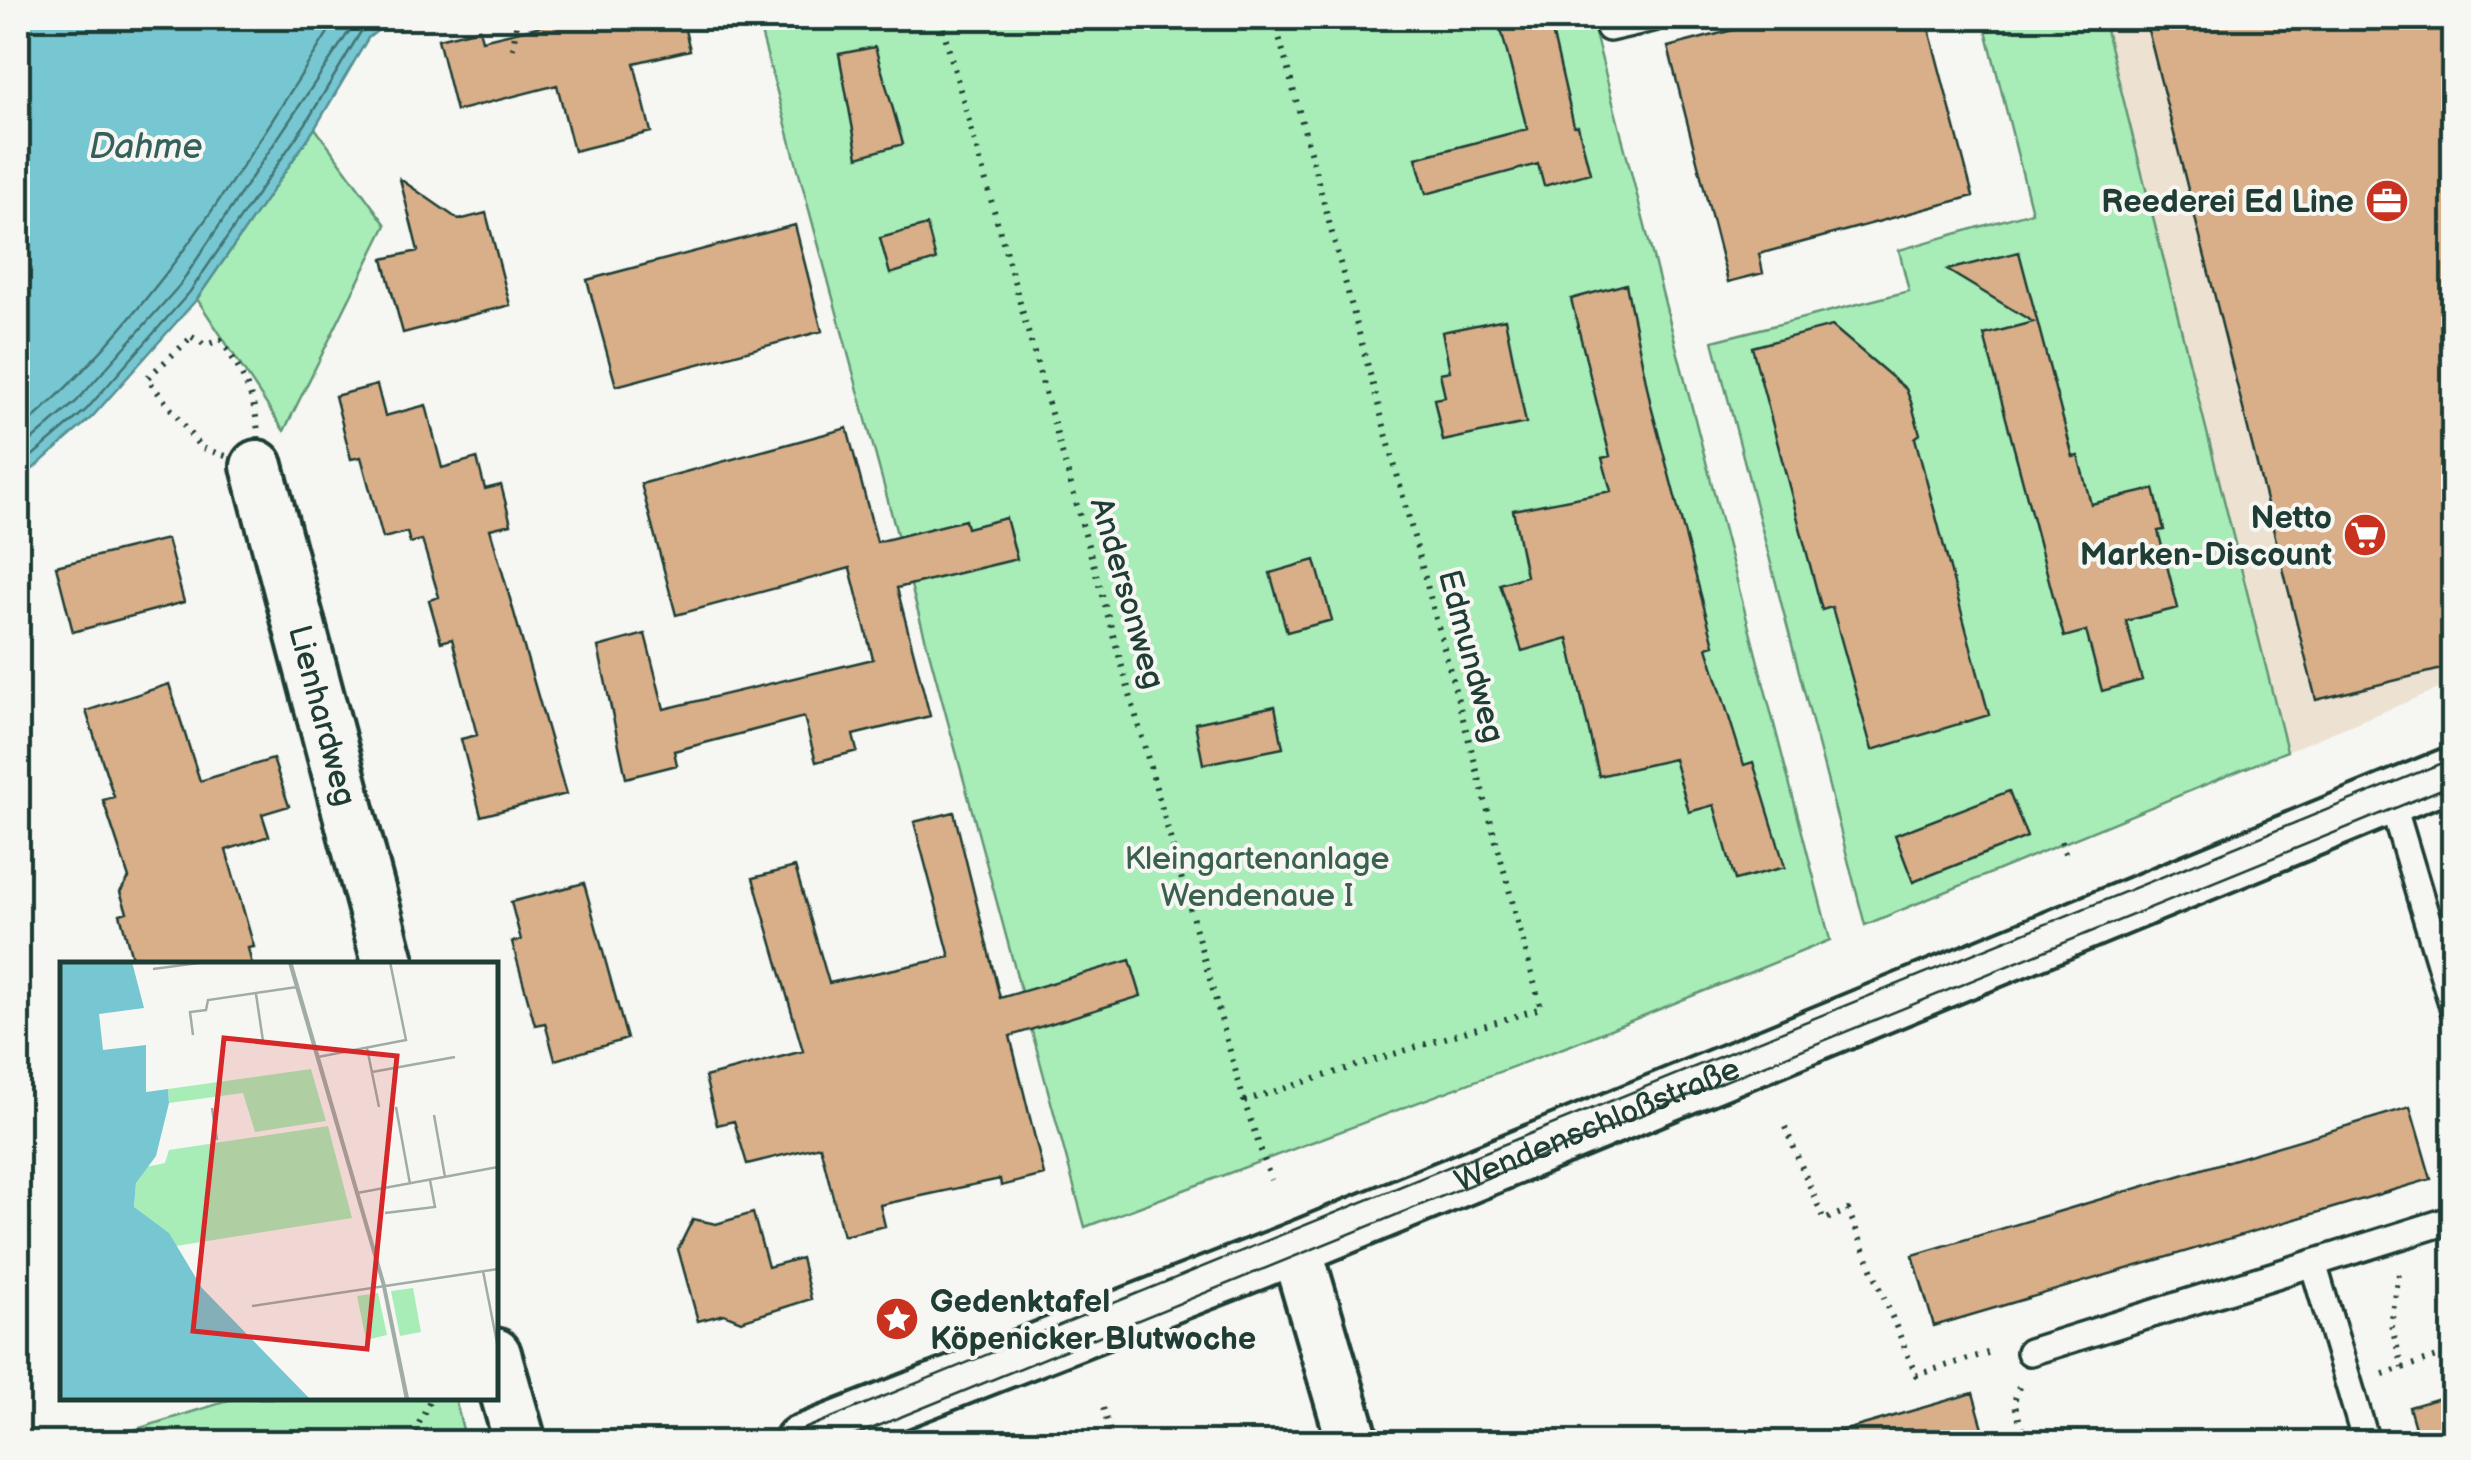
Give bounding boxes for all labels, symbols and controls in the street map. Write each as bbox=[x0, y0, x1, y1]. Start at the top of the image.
water label: Dahme bbox=[89, 126, 203, 169]
office icon: Reederei Ed Line bbox=[2364, 178, 2410, 224]
place label: Reederei Ed Line bbox=[2101, 183, 2354, 222]
street label: Andersonweg bbox=[1081, 493, 1172, 693]
place label: Netto Marken-Discount bbox=[2080, 499, 2332, 575]
supermarket icon: Netto Marken-Discount bbox=[2342, 512, 2388, 558]
street label: Edmundweg bbox=[1429, 566, 1512, 747]
street label: Lienhardweg bbox=[279, 621, 364, 810]
park label: Kleingartenanlage Wendenaue I bbox=[1124, 840, 1390, 916]
inset map bbox=[60, 962, 498, 1400]
street label: Wendenschloßstraße bbox=[1449, 1050, 1746, 1202]
place label: Gedenktafel Köpenicker Blutwoche bbox=[930, 1283, 1256, 1359]
place icon: Gedenktafel Köpenicker Blutwoche bbox=[874, 1296, 920, 1342]

